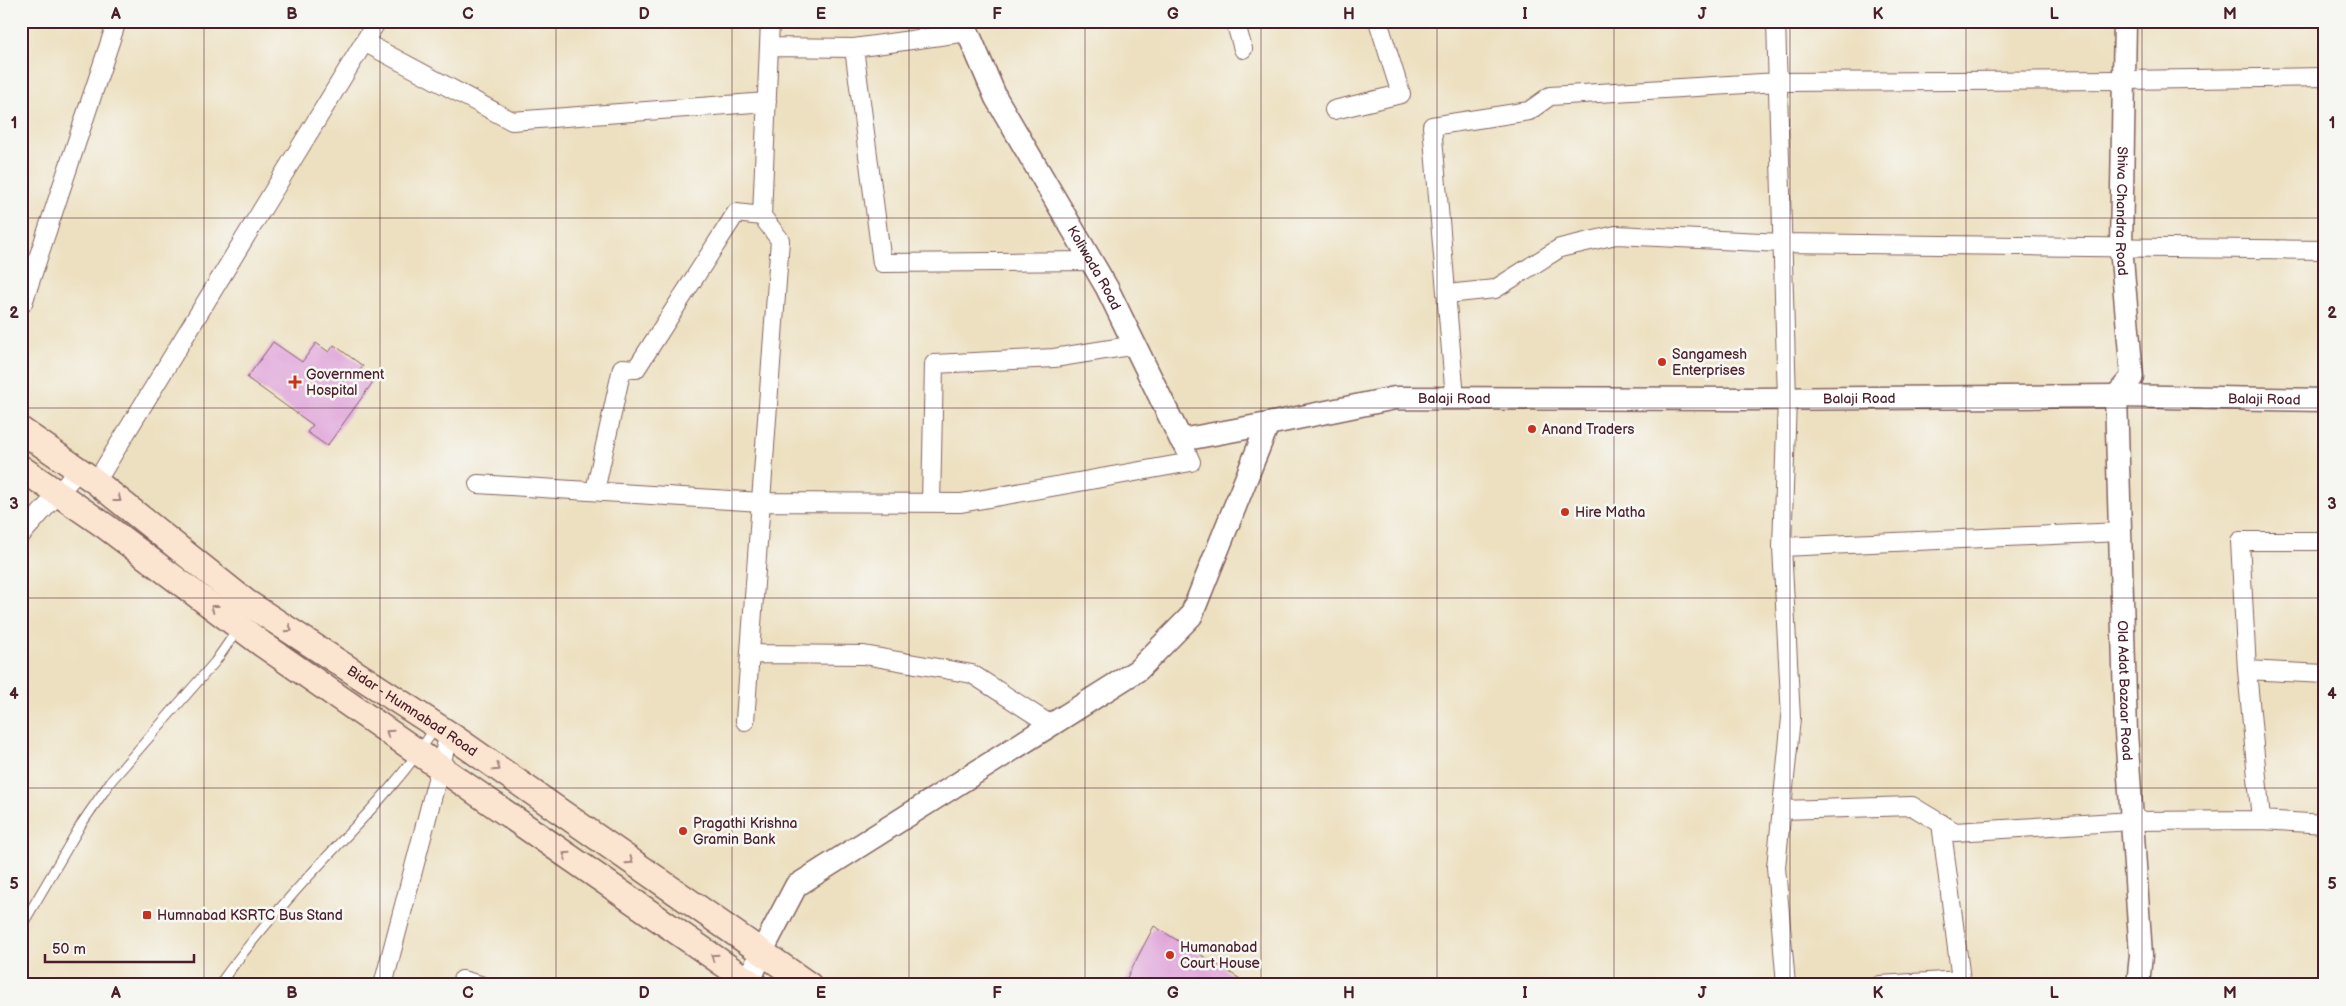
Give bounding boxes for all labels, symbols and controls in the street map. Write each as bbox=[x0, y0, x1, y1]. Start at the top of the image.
text: A bbox=[110, 5, 121, 24]
text: B bbox=[286, 5, 298, 24]
text: C bbox=[462, 5, 474, 24]
text: D bbox=[638, 5, 650, 24]
text: E bbox=[816, 5, 826, 24]
text: F bbox=[992, 5, 1002, 24]
text: G bbox=[1167, 5, 1179, 24]
text: H bbox=[1343, 5, 1355, 24]
text: I bbox=[1522, 5, 1528, 24]
text: J bbox=[1698, 5, 1707, 24]
text: K bbox=[1873, 5, 1884, 24]
text: L bbox=[2049, 5, 2059, 24]
text: M bbox=[2223, 5, 2237, 24]
text: 1 bbox=[11, 114, 17, 133]
text: 1 bbox=[2329, 114, 2335, 133]
street label: Shiva Chandra Road bbox=[2112, 146, 2131, 276]
street label: Koliwada Road bbox=[1063, 223, 1124, 313]
text: 2 bbox=[9, 304, 19, 323]
text: 2 bbox=[2327, 304, 2337, 323]
place label: Sangamesh Enterprises bbox=[1672, 346, 1747, 379]
marker: Sangamesh Enterprises bbox=[1656, 356, 1668, 368]
place label: Government Hospital bbox=[306, 366, 385, 399]
marker: Government Hospital bbox=[288, 375, 302, 389]
street label: Balaji Road bbox=[1418, 390, 1491, 407]
street label: Balaji Road bbox=[1823, 390, 1896, 407]
street label: Balaji Road bbox=[2228, 390, 2301, 409]
place label: Anand Traders bbox=[1542, 421, 1634, 438]
marker: Anand Traders bbox=[1526, 423, 1538, 435]
one-way arrow bbox=[112, 494, 121, 502]
text: 3 bbox=[9, 495, 19, 514]
text: 3 bbox=[2327, 495, 2337, 514]
place label: Hire Matha bbox=[1575, 504, 1645, 521]
marker: Hire Matha bbox=[1559, 506, 1571, 518]
one-way arrow bbox=[210, 605, 220, 614]
street label: Old Adat Bazaar Road bbox=[2114, 620, 2136, 761]
one-way arrow bbox=[283, 623, 292, 633]
street label: Bidar - Humnabad Road bbox=[344, 662, 480, 760]
text: 4 bbox=[9, 685, 19, 704]
text: 4 bbox=[2327, 685, 2337, 704]
one-way arrow bbox=[385, 730, 395, 739]
one-way arrow bbox=[491, 762, 500, 770]
place label: Pragathi Krishna Gramin Bank bbox=[693, 815, 798, 848]
marker: Pragathi Krishna Gramin Bank bbox=[677, 825, 689, 837]
one-way arrow bbox=[562, 852, 572, 861]
one-way arrow bbox=[624, 855, 634, 864]
text: 5 bbox=[9, 875, 19, 894]
text: 5 bbox=[2327, 875, 2337, 894]
place label: Humnabad KSRTC Bus Stand bbox=[157, 907, 343, 924]
marker: Humnabad KSRTC Bus Stand bbox=[141, 909, 153, 921]
scale bar bbox=[45, 931, 194, 963]
place label: Humanabad Court House bbox=[1180, 939, 1260, 972]
text: 50 m bbox=[52, 940, 86, 959]
marker: Humanabad Court House bbox=[1164, 949, 1176, 961]
one-way arrow bbox=[710, 954, 720, 963]
text: A bbox=[110, 984, 121, 1003]
text: B bbox=[286, 984, 298, 1003]
text: C bbox=[462, 984, 474, 1003]
text: D bbox=[638, 984, 650, 1003]
text: E bbox=[816, 984, 826, 1003]
text: F bbox=[992, 984, 1002, 1003]
text: G bbox=[1167, 984, 1179, 1003]
text: H bbox=[1343, 984, 1355, 1003]
text: I bbox=[1522, 984, 1528, 1003]
text: J bbox=[1698, 984, 1707, 1003]
text: K bbox=[1873, 984, 1884, 1003]
text: L bbox=[2049, 984, 2059, 1003]
text: M bbox=[2223, 984, 2237, 1003]

